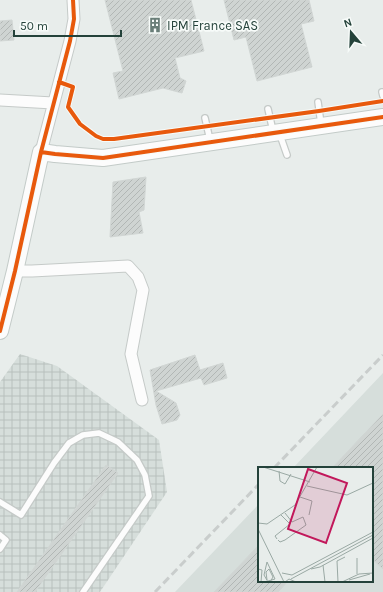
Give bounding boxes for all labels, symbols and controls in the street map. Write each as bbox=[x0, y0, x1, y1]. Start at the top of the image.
scale bar bbox=[14, 12, 121, 38]
north arrow bbox=[331, 12, 371, 52]
building icon: IPM France SAS bbox=[146, 16, 164, 34]
text: N bbox=[342, 16, 354, 30]
place label: IPM France SAS bbox=[167, 18, 258, 33]
text: 50 m bbox=[20, 19, 48, 33]
inset map bbox=[258, 467, 373, 582]

